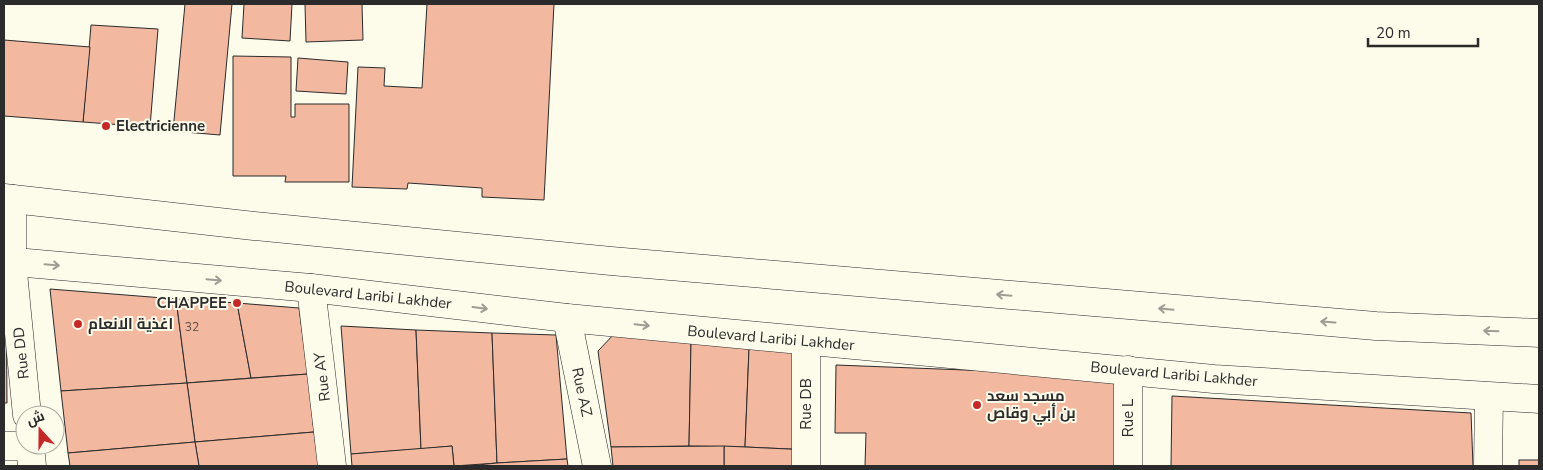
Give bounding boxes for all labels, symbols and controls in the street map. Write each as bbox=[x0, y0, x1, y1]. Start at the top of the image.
scale bar bbox=[1368, 15, 1478, 47]
text: 20 m bbox=[1376, 23, 1411, 43]
place label: Electricienne bbox=[116, 116, 205, 136]
marker: Electricienne bbox=[100, 120, 112, 132]
one-way arrow bbox=[44, 260, 60, 270]
one-way arrow bbox=[206, 275, 222, 284]
street label: Boulevard Laribi Lakhder bbox=[284, 276, 453, 314]
one-way arrow bbox=[997, 290, 1013, 300]
place label: CHAPPEE bbox=[157, 293, 227, 313]
marker: CHAPPEE bbox=[231, 297, 243, 309]
one-way arrow bbox=[472, 303, 488, 313]
one-way arrow bbox=[1159, 304, 1175, 314]
place label: اغذية الانعام bbox=[88, 314, 173, 334]
marker: اغذية الانعام bbox=[72, 318, 84, 330]
one-way arrow bbox=[1321, 318, 1337, 327]
house number: 32 bbox=[185, 319, 199, 335]
one-way arrow bbox=[633, 320, 649, 330]
street label: Boulevard Laribi Lakhder bbox=[687, 321, 856, 355]
street label: Rue DD bbox=[8, 326, 34, 380]
one-way arrow bbox=[1483, 326, 1499, 336]
street label: Rue AY bbox=[309, 350, 335, 403]
street label: Boulevard Laribi Lakhder bbox=[1090, 357, 1259, 391]
street label: Rue AZ bbox=[567, 366, 597, 419]
street label: Rue DB bbox=[796, 378, 816, 430]
place label: مسجد سعد بن أبي وقاص bbox=[987, 386, 1076, 425]
marker: مسجد سعد بن أبي وقاص bbox=[971, 399, 983, 411]
street label: Rue L bbox=[1118, 399, 1138, 437]
north arrow bbox=[15, 405, 65, 455]
text: ش bbox=[24, 406, 47, 430]

